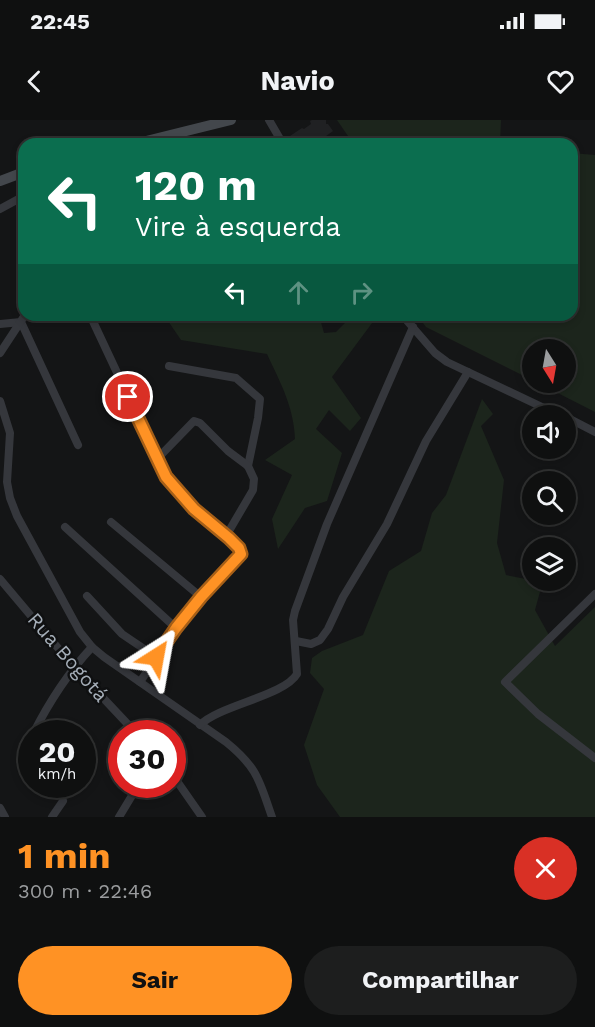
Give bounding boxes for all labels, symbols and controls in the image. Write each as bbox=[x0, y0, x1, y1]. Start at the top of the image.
text: 22:45 bbox=[30, 9, 90, 34]
icon: back bbox=[18, 65, 51, 98]
text: Navio bbox=[260, 65, 335, 97]
icon: heart bbox=[544, 65, 577, 98]
text: 120 m bbox=[135, 161, 257, 210]
icon: left bbox=[36, 162, 114, 240]
text: Vire à esquerda bbox=[135, 211, 341, 243]
icon: left bbox=[219, 276, 252, 309]
icon: ahead bbox=[282, 276, 315, 309]
icon: right bbox=[345, 276, 378, 309]
north arrow bbox=[522, 339, 576, 393]
map controls bbox=[522, 339, 576, 591]
pin bbox=[102, 371, 153, 422]
icon: arrive bbox=[111, 380, 144, 413]
button: sound bbox=[522, 405, 576, 459]
button: search bbox=[522, 471, 576, 525]
button: layers bbox=[522, 537, 576, 591]
street label: Rua Bogotá bbox=[23, 607, 113, 707]
position arrow bbox=[124, 625, 188, 689]
speed limit sign: 30 bbox=[108, 720, 186, 798]
text: 20 bbox=[38, 734, 76, 769]
text: km/h bbox=[38, 765, 76, 783]
text: 1 min bbox=[18, 835, 110, 877]
button: close bbox=[514, 837, 577, 900]
text: 300 m · 22:46 bbox=[18, 879, 152, 903]
button: Sair bbox=[18, 946, 292, 1015]
button: Compartilhar bbox=[304, 946, 577, 1015]

